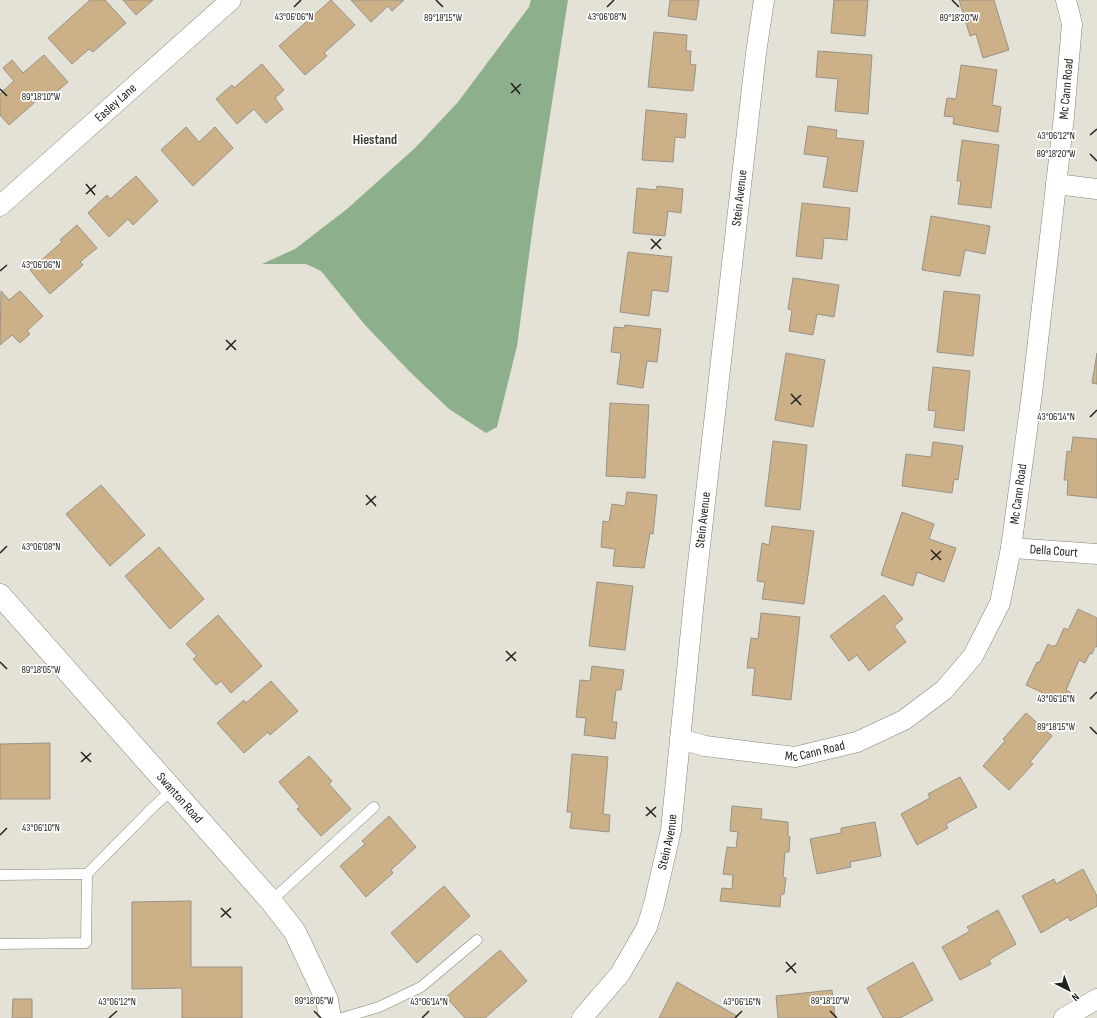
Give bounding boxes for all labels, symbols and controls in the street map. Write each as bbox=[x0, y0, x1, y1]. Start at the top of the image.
text: 43°06'06"N bbox=[275, 11, 313, 23]
text: 43°06'08"N bbox=[588, 11, 626, 23]
text: 89°18'15"W bbox=[424, 12, 463, 24]
text: 89°18'20"W bbox=[939, 12, 979, 24]
street label: Mc Cann Road bbox=[1056, 58, 1077, 120]
street label: Easley Lane bbox=[92, 80, 140, 126]
text: 89°18'10"W bbox=[22, 91, 61, 103]
text: 43°06'12"N bbox=[1037, 130, 1075, 142]
district label: Hiestand bbox=[353, 131, 397, 148]
text: 89°18'20"W bbox=[1036, 148, 1076, 160]
street label: Stein Avenue bbox=[728, 169, 751, 227]
text: 43°06'06"N bbox=[22, 259, 60, 271]
text: 43°06'14"N bbox=[1037, 411, 1075, 423]
street label: Mc Cann Road bbox=[1006, 463, 1030, 525]
street label: Stein Avenue bbox=[692, 491, 714, 549]
text: 43°06'08"N bbox=[22, 541, 60, 553]
street label: Della Court bbox=[1029, 541, 1079, 561]
text: 89°18'05"W bbox=[21, 664, 61, 676]
text: 43°06'16"N bbox=[1037, 693, 1075, 705]
text: 89°18'15"W bbox=[1037, 721, 1076, 733]
street label: Mc Cann Road bbox=[784, 737, 846, 765]
street label: Swanton Road bbox=[153, 769, 206, 826]
street label: Stein Avenue bbox=[654, 813, 681, 871]
text: 43°06'10"N bbox=[22, 822, 60, 834]
north arrow bbox=[1049, 970, 1089, 1010]
text: N bbox=[1069, 990, 1082, 1004]
text: 89°18'05"W bbox=[294, 995, 334, 1007]
text: 89°18'10"W bbox=[811, 995, 850, 1007]
text: 43°06'12"N bbox=[98, 996, 136, 1008]
text: 43°06'14"N bbox=[410, 996, 448, 1008]
text: 43°06'16"N bbox=[723, 996, 761, 1008]

